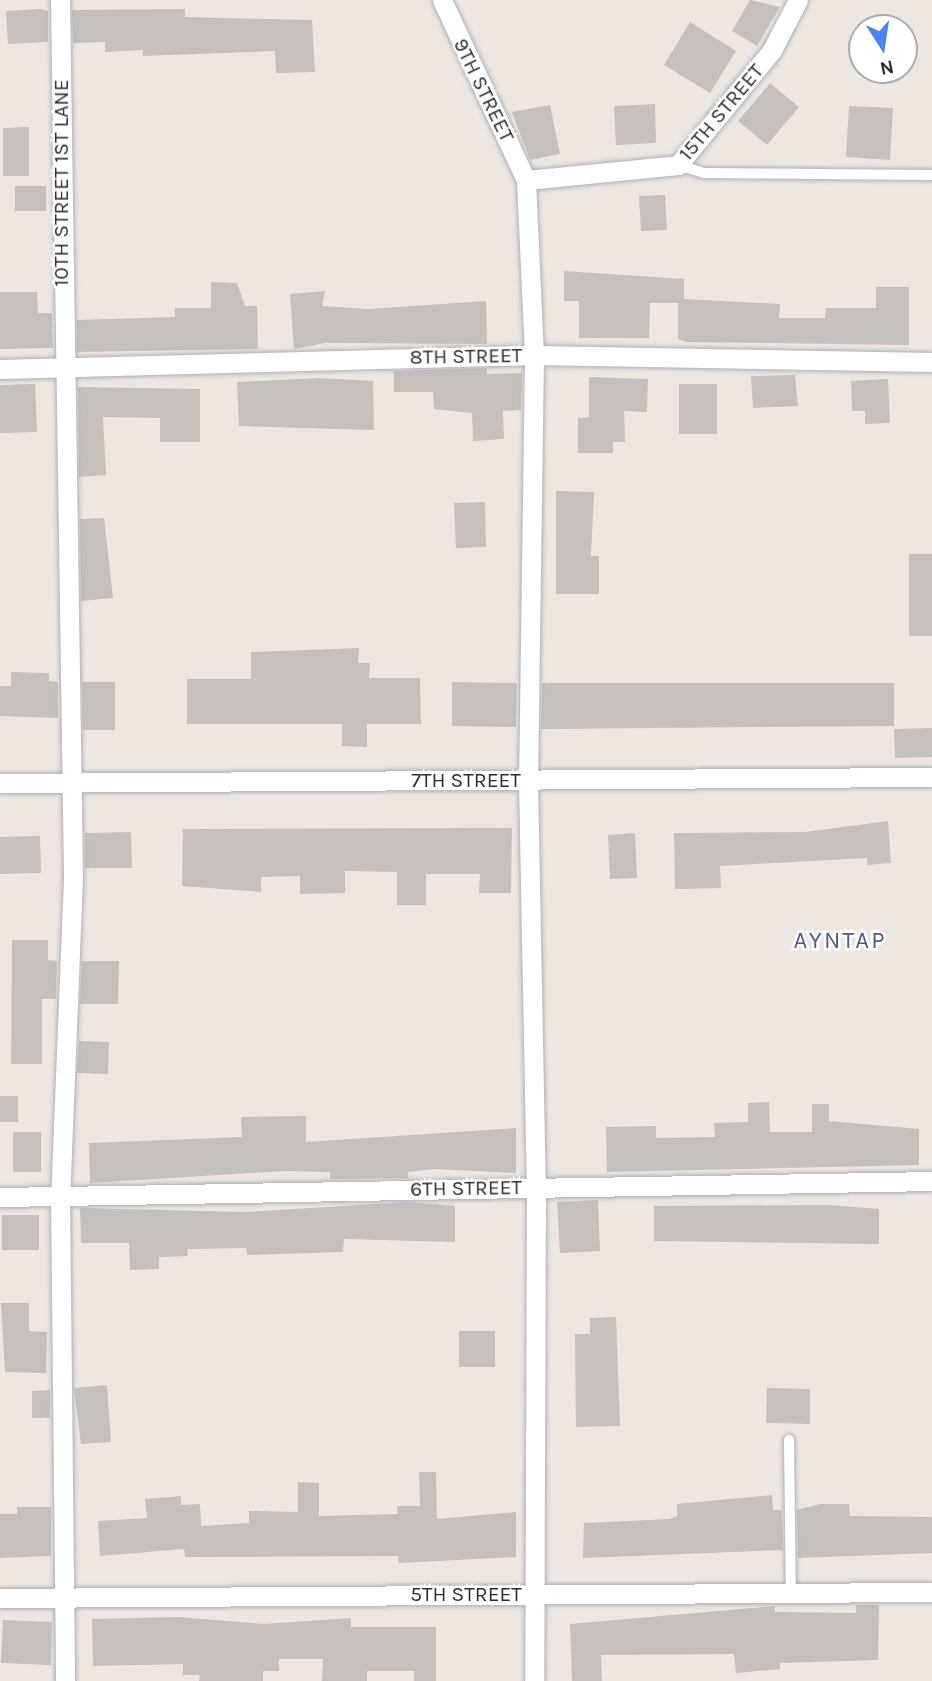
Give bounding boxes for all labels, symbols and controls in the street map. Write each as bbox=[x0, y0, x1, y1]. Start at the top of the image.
north arrow bbox=[848, 14, 918, 84]
street label: 9TH STREET bbox=[448, 34, 520, 146]
text: N bbox=[878, 55, 896, 80]
street label: 15TH STREET bbox=[673, 59, 769, 165]
street label: 10TH STREET 1ST LANE bbox=[48, 79, 74, 287]
street label: 8TH STREET bbox=[409, 342, 523, 370]
street label: 7TH STREET bbox=[411, 767, 521, 793]
district label: AYNTAP bbox=[794, 927, 886, 955]
street label: 6TH STREET bbox=[410, 1174, 522, 1202]
street label: 5TH STREET bbox=[410, 1581, 522, 1607]

